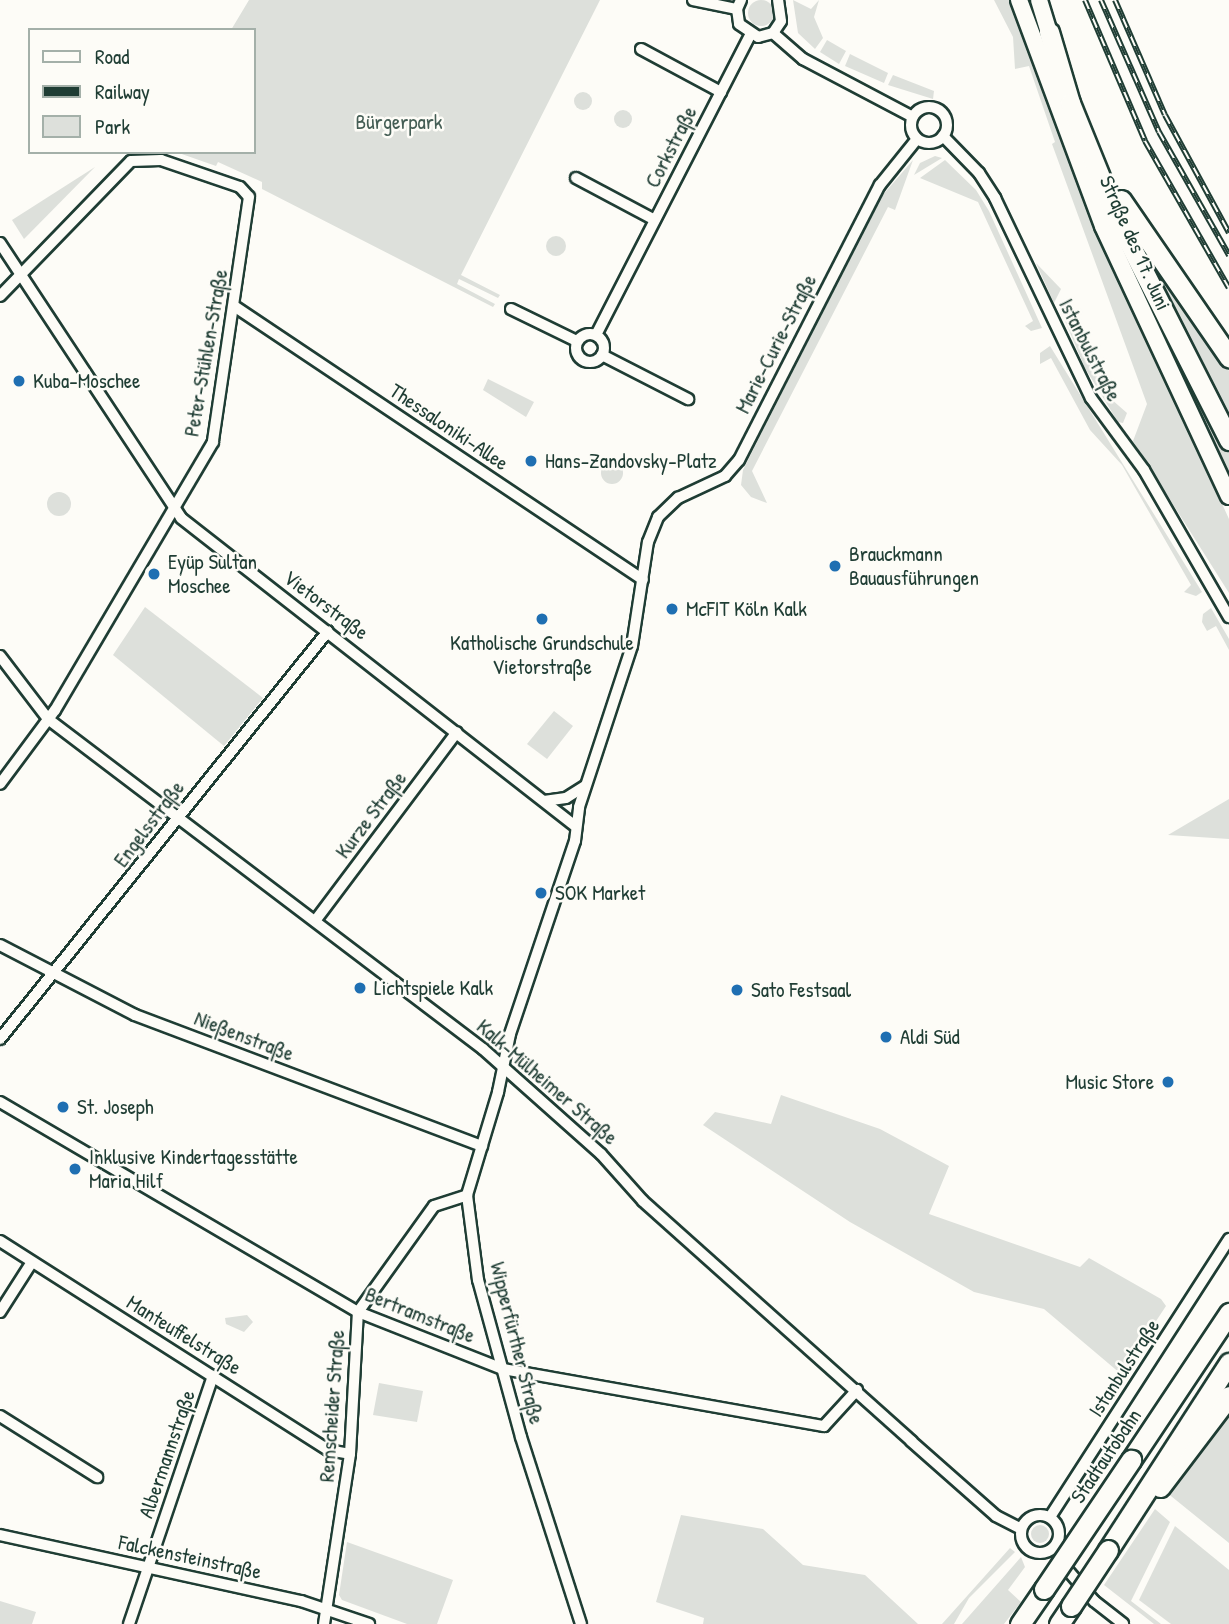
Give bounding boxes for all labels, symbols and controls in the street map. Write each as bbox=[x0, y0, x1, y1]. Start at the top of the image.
legend bbox=[28, 28, 256, 154]
text: Road bbox=[95, 42, 129, 71]
text: Railway bbox=[95, 77, 150, 106]
street label: Corkstraße bbox=[640, 102, 702, 192]
park label: Bürgerpark bbox=[356, 109, 442, 135]
text: Park bbox=[95, 112, 130, 141]
street label: Straße des 17. Juni bbox=[1094, 172, 1176, 314]
street label: Peter-Stühlen-Straße bbox=[179, 267, 233, 439]
street label: Marie-Curie-Straße bbox=[730, 270, 822, 418]
street label: Istanbulstraße bbox=[1053, 295, 1127, 405]
place label: Kuba-Moschee bbox=[33, 368, 140, 394]
marker: Kuba-Moschee bbox=[11, 373, 27, 389]
street label: Thessaloniki-Allee bbox=[385, 378, 513, 476]
place label: Hans-Zandovsky-Platz bbox=[545, 448, 717, 474]
marker: Hans-Zandovsky-Platz bbox=[523, 453, 539, 469]
place label: Brauckmann Bauausführungen bbox=[849, 541, 979, 591]
place label: Eyüp Sultan Moschee bbox=[168, 549, 257, 599]
marker: Brauckmann Bauausführungen bbox=[827, 558, 843, 574]
street label: Vietorstraße bbox=[279, 565, 373, 645]
marker: Eyüp Sultan Moschee bbox=[146, 566, 162, 582]
place label: McFIT Köln Kalk bbox=[686, 596, 807, 622]
marker: McFIT Köln Kalk bbox=[664, 601, 680, 617]
marker: Katholische Grundschule Vietorstraße bbox=[534, 611, 550, 627]
place label: Katholische Grundschule Vietorstraße bbox=[450, 630, 634, 680]
street label: Kurze Straße bbox=[330, 767, 412, 863]
street label: Engelsstraße bbox=[108, 776, 190, 872]
place label: SOK Market bbox=[555, 880, 645, 906]
marker: SOK Market bbox=[533, 885, 549, 901]
place label: Lichtspiele Kalk bbox=[374, 975, 493, 1001]
place label: Sato Festsaal bbox=[751, 977, 851, 1003]
marker: Lichtspiele Kalk bbox=[352, 980, 368, 996]
marker: Sato Festsaal bbox=[729, 982, 745, 998]
street label: Nießenstraße bbox=[191, 1006, 297, 1066]
street label: Kalk-Mülheimer Straße bbox=[471, 1014, 623, 1150]
place label: Aldi Süd bbox=[900, 1024, 960, 1050]
marker: Aldi Süd bbox=[878, 1029, 894, 1045]
place label: Music Store bbox=[1066, 1069, 1154, 1095]
marker: Music Store bbox=[1160, 1074, 1176, 1090]
place label: St. Joseph bbox=[77, 1094, 154, 1120]
marker: St. Joseph bbox=[55, 1099, 71, 1115]
place label: Inklusive Kindertagesstätte Maria Hilf bbox=[89, 1144, 298, 1194]
marker: Inklusive Kindertagesstätte Maria Hilf bbox=[67, 1161, 83, 1177]
street label: Wipperfürther Straße bbox=[485, 1259, 549, 1427]
street label: Bertramstraße bbox=[362, 1282, 478, 1348]
street label: Manteuffelstraße bbox=[122, 1290, 246, 1380]
street label: Istanbulstraße bbox=[1083, 1314, 1165, 1422]
street label: Remscheider Straße bbox=[314, 1329, 350, 1483]
street label: Albermannstraße bbox=[133, 1387, 201, 1521]
street label: Stadtautobahn bbox=[1065, 1404, 1147, 1508]
street label: Falckensteinstraße bbox=[116, 1530, 264, 1584]

